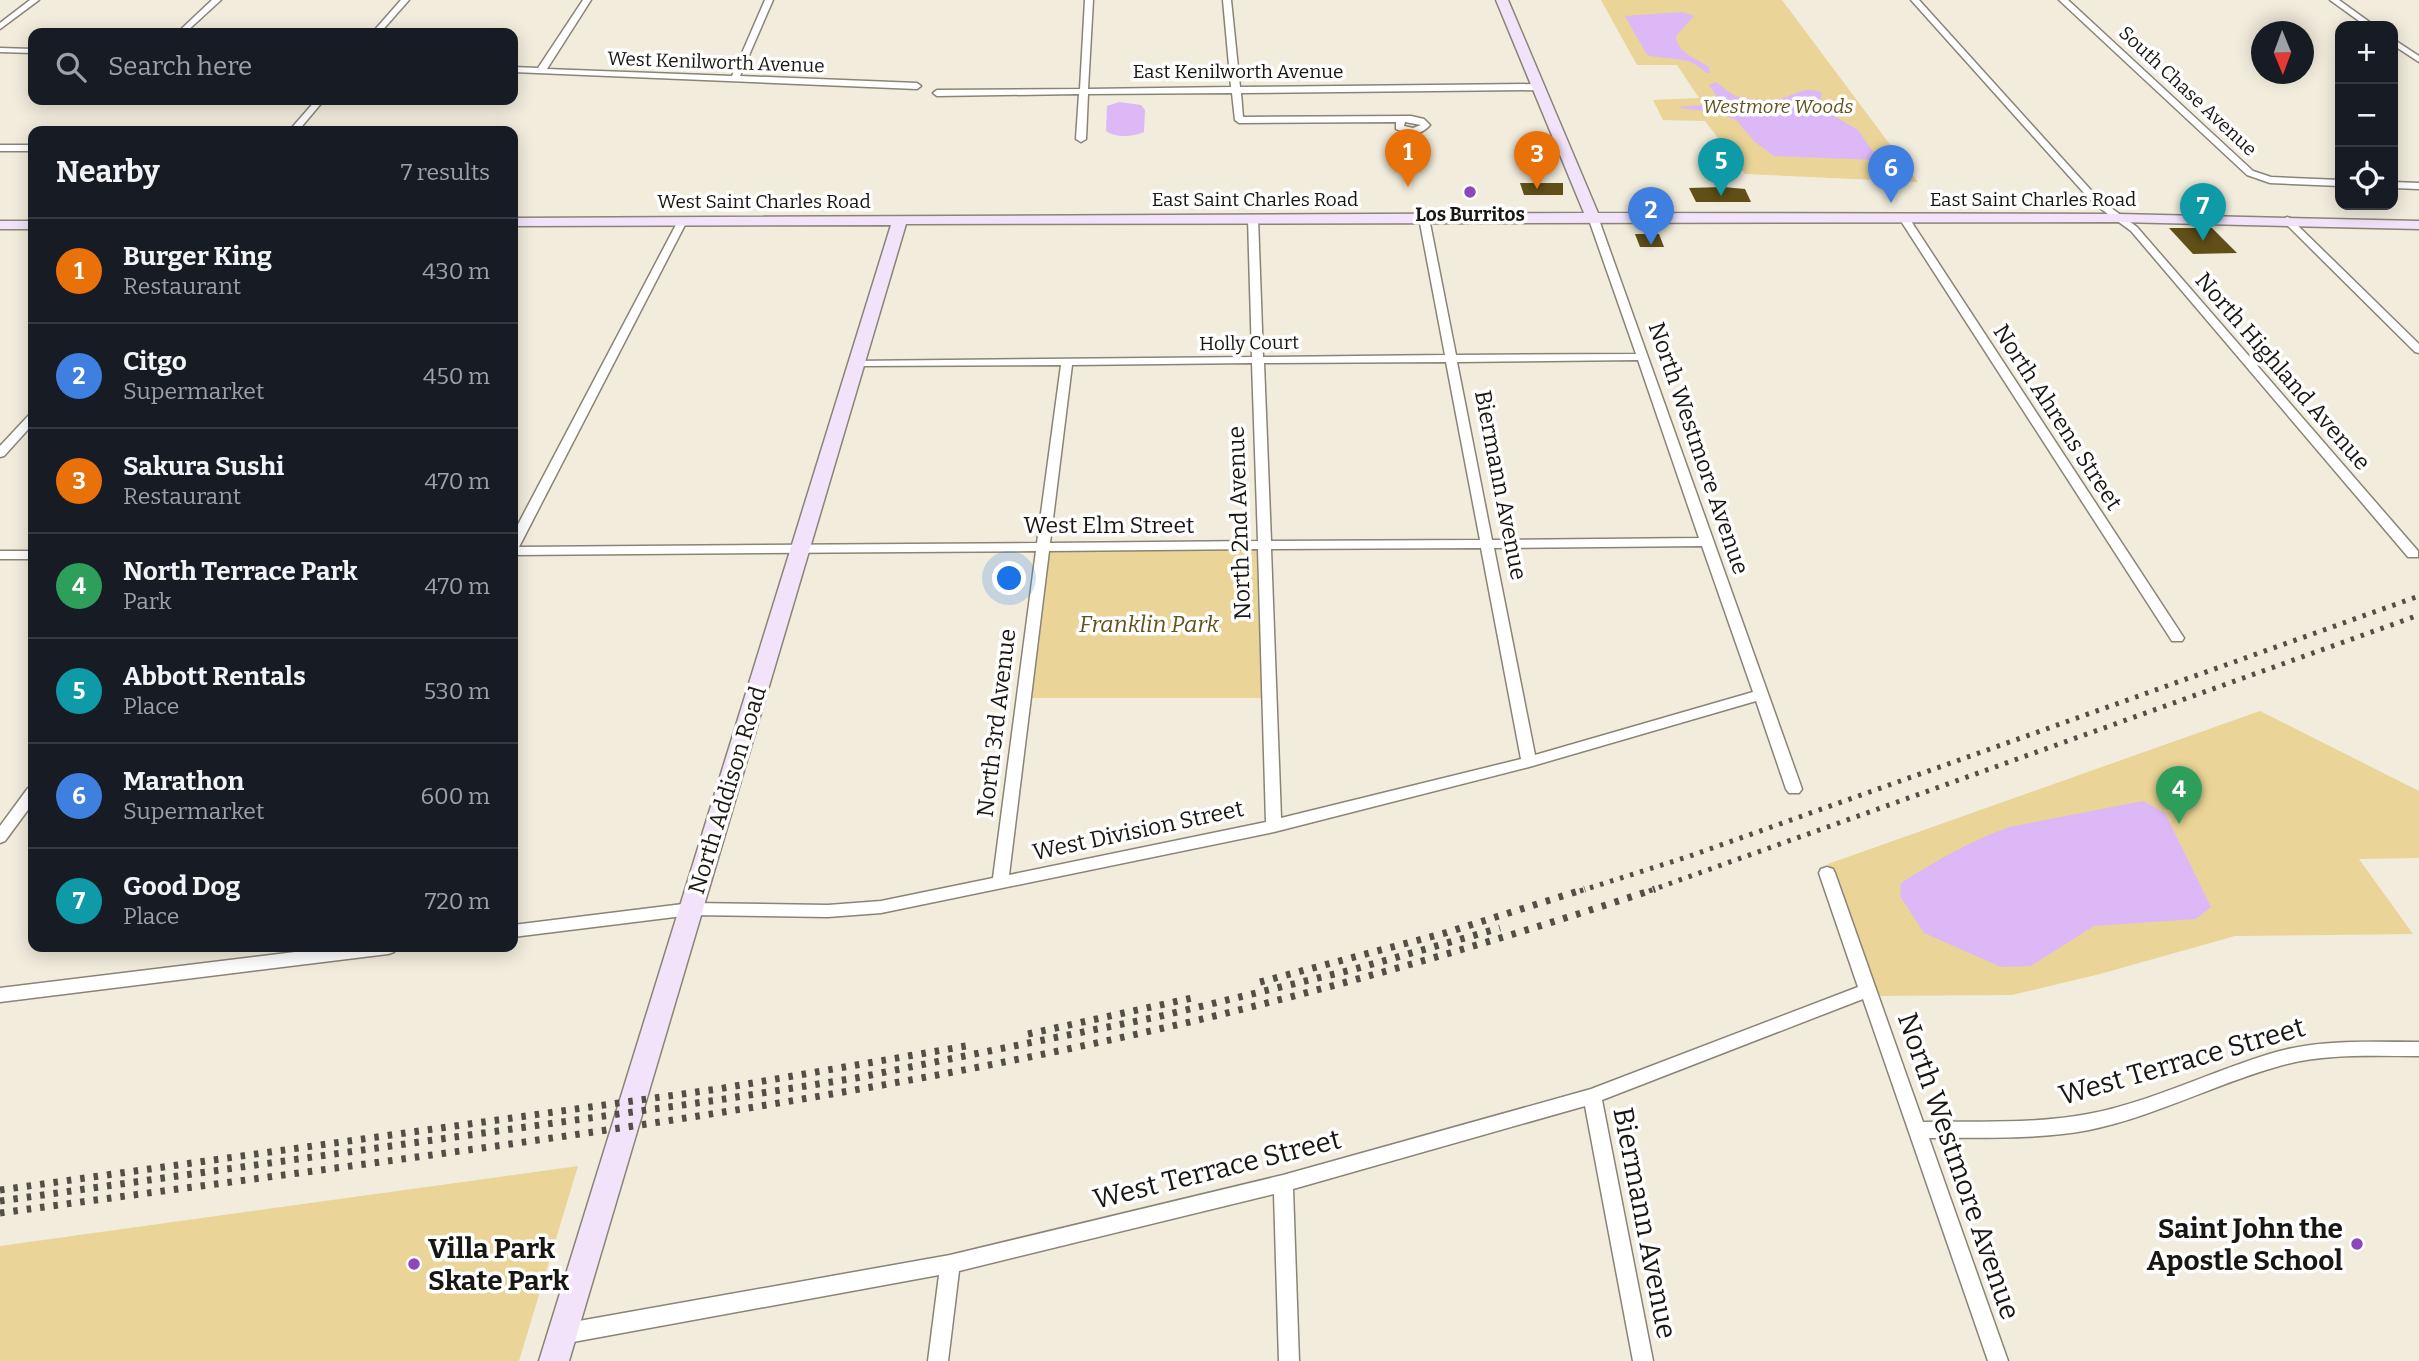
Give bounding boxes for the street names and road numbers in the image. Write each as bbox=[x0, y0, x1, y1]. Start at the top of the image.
street label: South Chase Avenue bbox=[2114, 21, 2262, 161]
street label: West Kenilworth Avenue bbox=[607, 47, 825, 77]
street label: East Kenilworth Avenue bbox=[1133, 60, 1343, 83]
street label: East Saint Charles Road bbox=[1152, 188, 1358, 211]
street label: East Saint Charles Road bbox=[1930, 188, 2136, 211]
street label: West Saint Charles Road bbox=[657, 190, 871, 213]
street label: North Highland Avenue bbox=[2190, 266, 2376, 476]
street label: North Westmore Avenue bbox=[1643, 318, 1755, 578]
street label: North Ahrens Street bbox=[1987, 319, 2129, 515]
street label: Holly Court bbox=[1199, 331, 1299, 355]
street label: Biermann Avenue bbox=[1469, 388, 1533, 582]
street label: North 2nd Avenue bbox=[1222, 425, 1256, 621]
street label: West Elm Street bbox=[1024, 511, 1194, 539]
street label: North 3rd Avenue bbox=[971, 627, 1021, 819]
street label: North Addison Road bbox=[682, 682, 772, 897]
street label: West Division Street bbox=[1030, 794, 1246, 866]
street label: North Westmore Avenue bbox=[1891, 1008, 2027, 1324]
street label: West Terrace Street bbox=[2055, 1010, 2309, 1112]
street label: Biermann Avenue bbox=[1606, 1105, 1684, 1341]
street label: West Terrace Street bbox=[1090, 1122, 1344, 1216]

